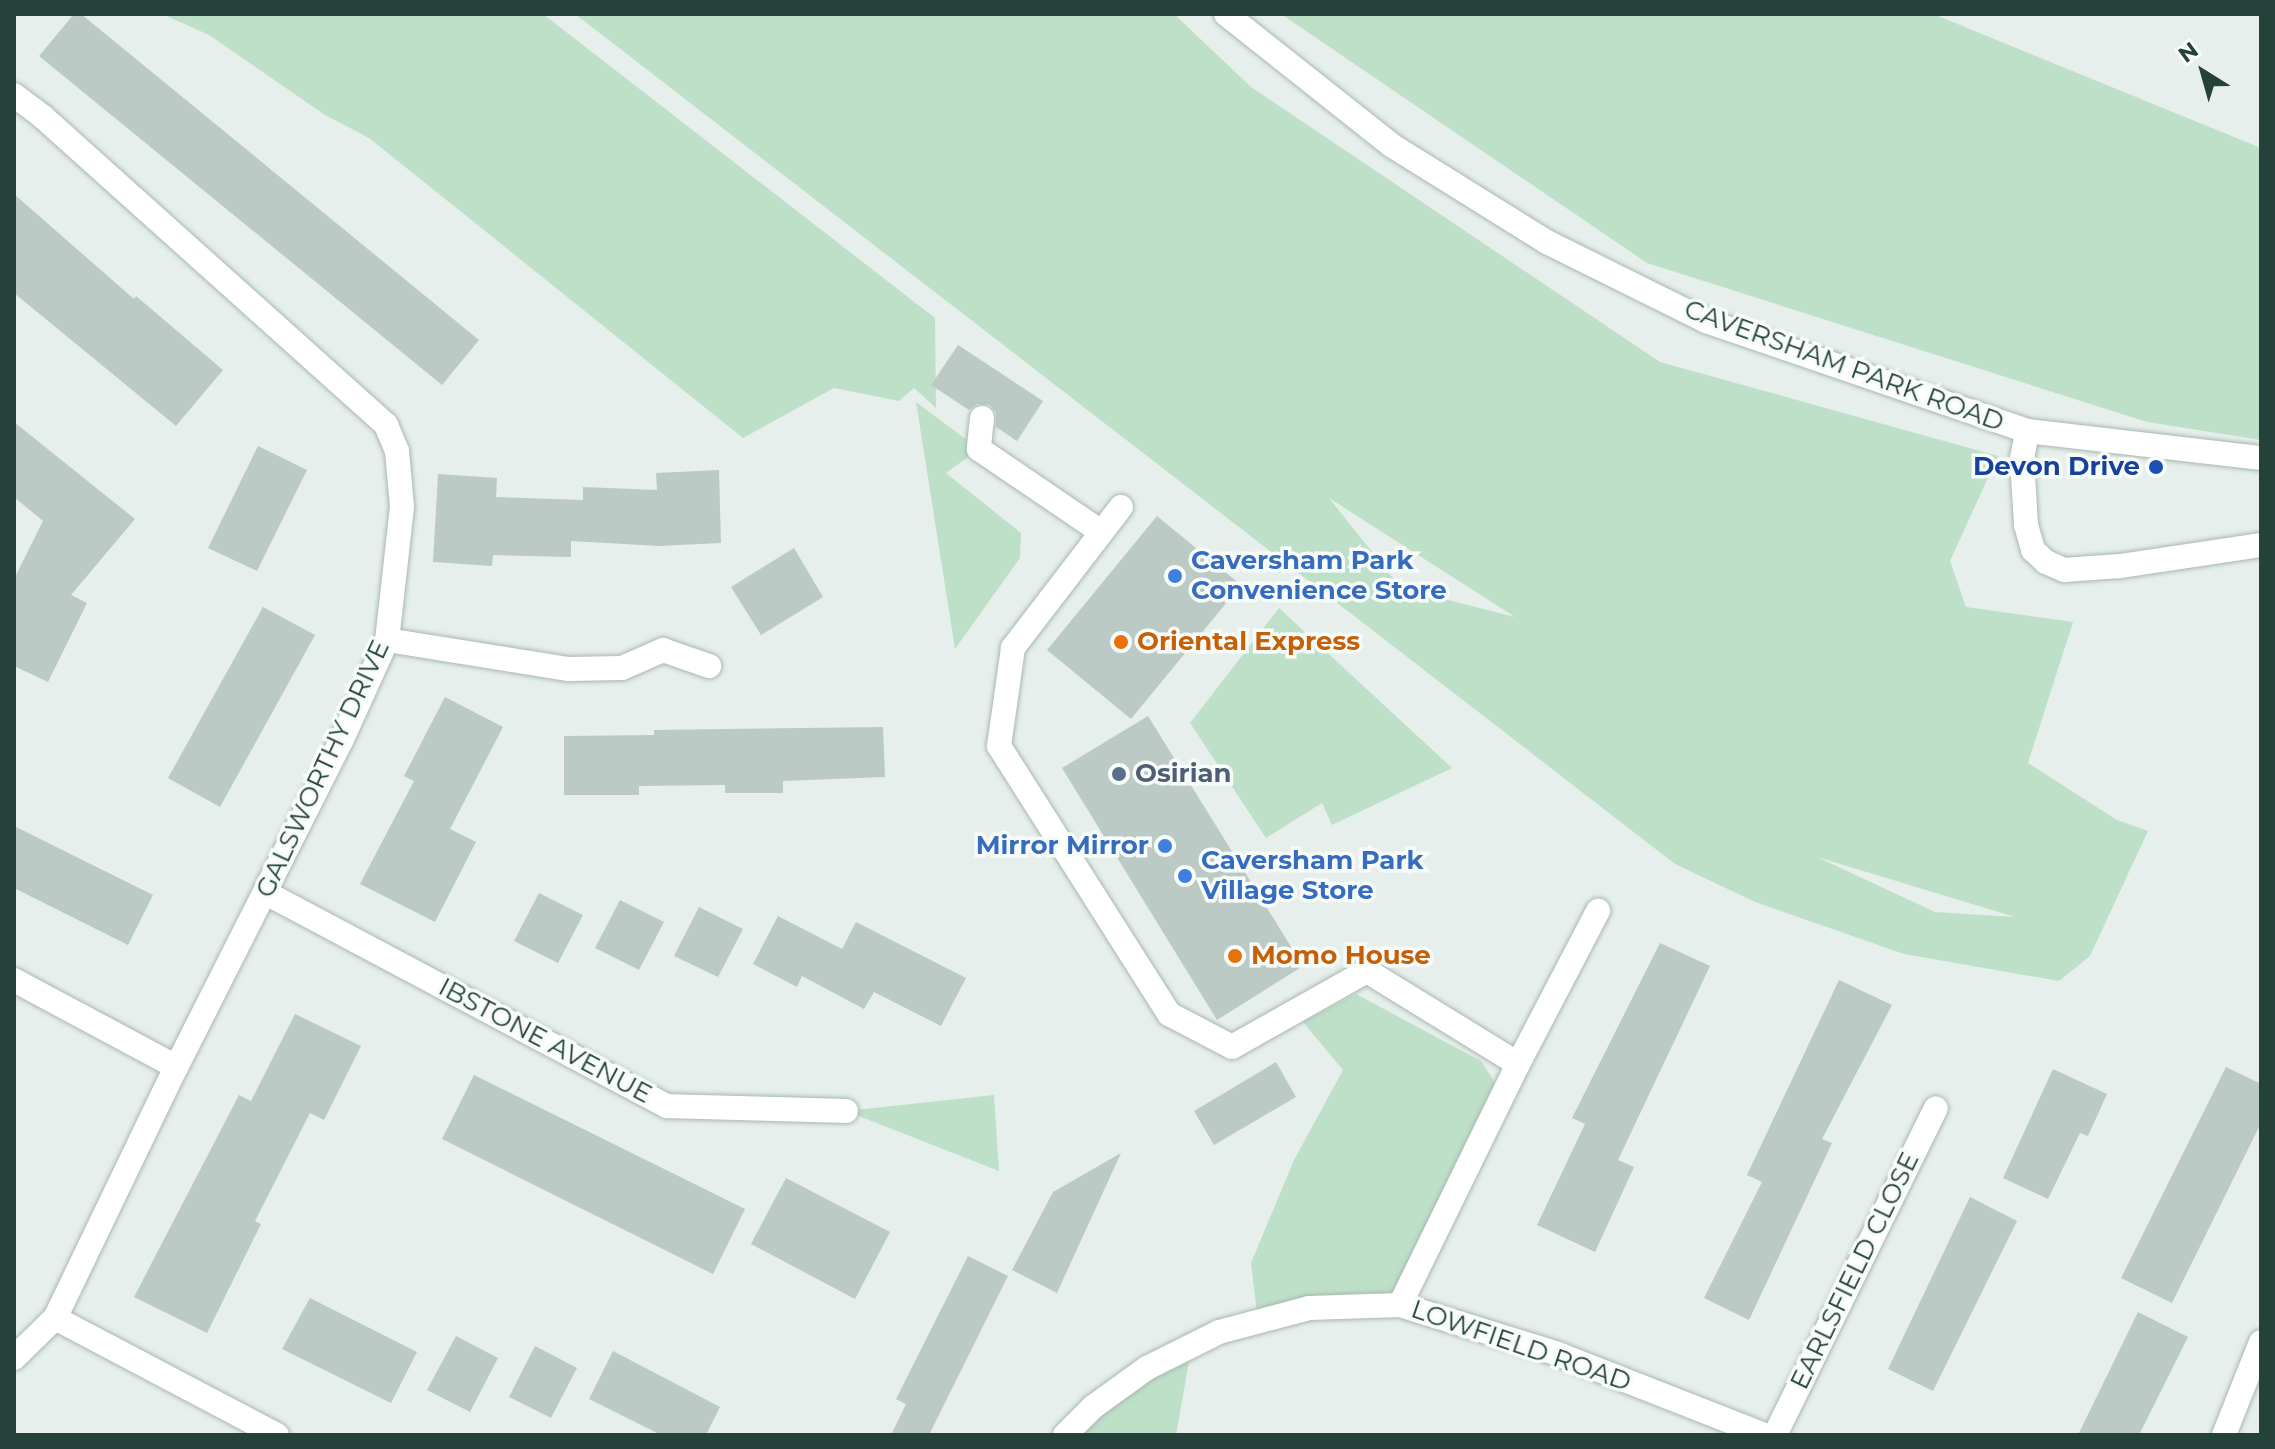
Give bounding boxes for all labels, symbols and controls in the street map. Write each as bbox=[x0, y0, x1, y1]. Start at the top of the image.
north arrow bbox=[2163, 32, 2243, 112]
text: N bbox=[2173, 36, 2203, 69]
street label: CAVERSHAM PARK ROAD bbox=[1680, 294, 2008, 438]
place label: Devon Drive bbox=[1973, 451, 2140, 483]
marker: Devon Drive bbox=[2147, 458, 2165, 476]
place label: Caversham Park Convenience Store bbox=[1191, 545, 1447, 606]
marker: Caversham Park Convenience Store bbox=[1166, 567, 1184, 585]
place label: Oriental Express bbox=[1137, 626, 1360, 658]
marker: Oriental Express bbox=[1112, 633, 1130, 651]
street label: GALSWORTHY DRIVE bbox=[250, 635, 396, 903]
place label: Osirian bbox=[1135, 758, 1232, 790]
marker: Osirian bbox=[1110, 765, 1128, 783]
place label: Mirror Mirror bbox=[976, 830, 1149, 862]
marker: Mirror Mirror bbox=[1156, 837, 1174, 855]
place label: Caversham Park Village Store bbox=[1201, 845, 1424, 906]
marker: Caversham Park Village Store bbox=[1176, 867, 1194, 885]
place label: Momo House bbox=[1251, 940, 1431, 972]
marker: Momo House bbox=[1226, 947, 1244, 965]
street label: IBSTONE AVENUE bbox=[433, 972, 657, 1110]
street label: EARLSFIELD CLOSE bbox=[1784, 1147, 1926, 1395]
street label: LOWFIELD ROAD bbox=[1407, 1294, 1635, 1398]

